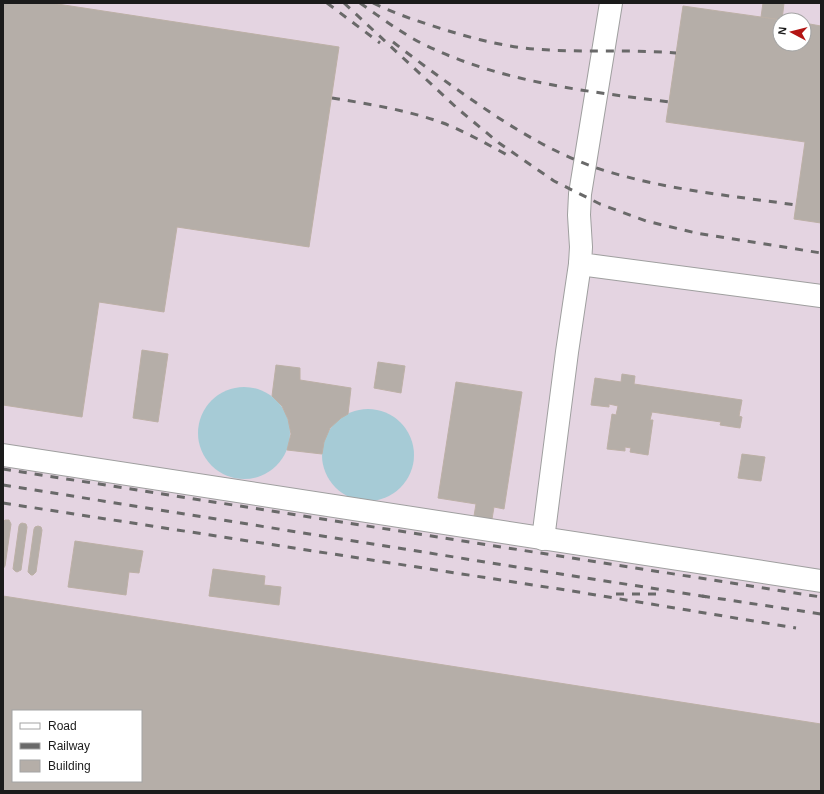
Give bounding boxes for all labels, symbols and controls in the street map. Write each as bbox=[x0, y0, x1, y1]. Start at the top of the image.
north arrow bbox=[772, 12, 812, 52]
text: N bbox=[776, 26, 789, 35]
legend bbox=[12, 710, 142, 782]
text: Road bbox=[48, 719, 77, 733]
text: Railway bbox=[48, 739, 90, 753]
text: Building bbox=[48, 759, 91, 773]

